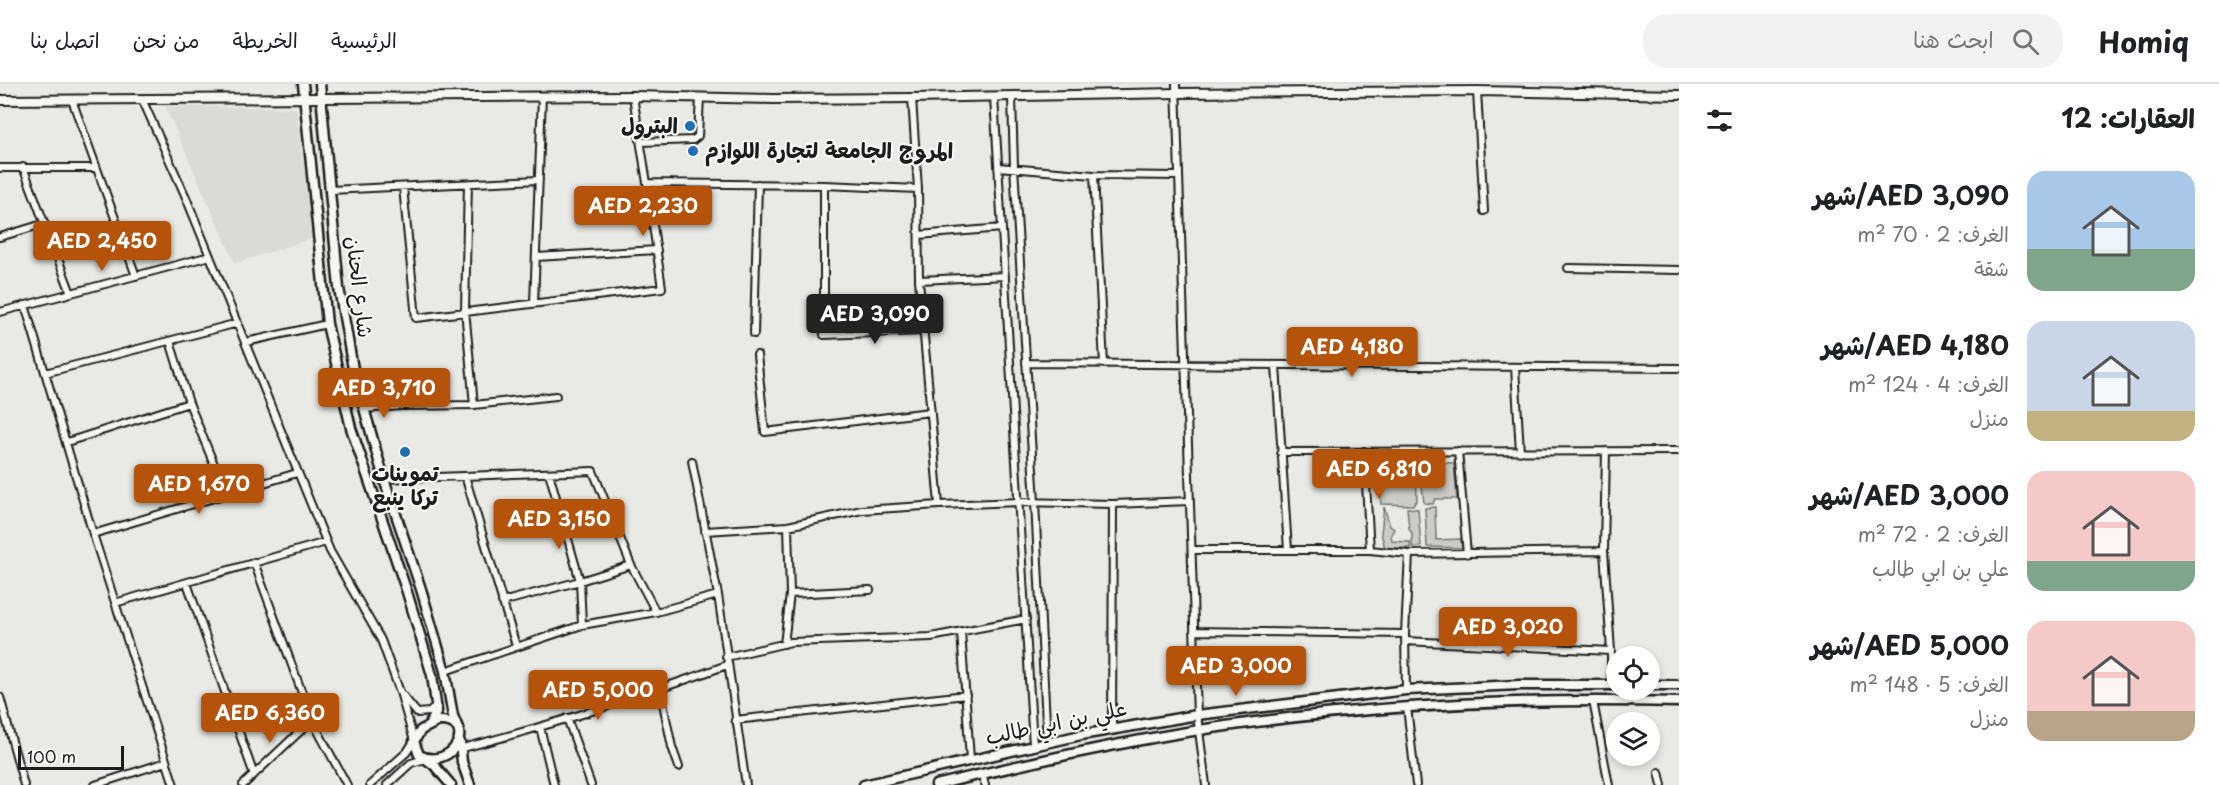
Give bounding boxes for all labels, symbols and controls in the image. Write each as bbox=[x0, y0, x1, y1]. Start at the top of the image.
search box bbox=[1643, 14, 2063, 68]
text: Homiq bbox=[2099, 20, 2189, 63]
text: ابحث هنا bbox=[1913, 22, 1994, 55]
text: اتصل بنا bbox=[30, 23, 100, 55]
text: من نحن bbox=[133, 23, 199, 55]
text: الخريطة bbox=[232, 23, 298, 55]
text: الرئيسية bbox=[331, 23, 397, 55]
icon: search bbox=[2009, 25, 2042, 58]
text: العقارات: 12 bbox=[2061, 98, 2195, 137]
icon: filters bbox=[1703, 104, 1736, 137]
place label: البترول bbox=[621, 108, 678, 140]
marker: البترول bbox=[683, 119, 697, 133]
place label: المروج الجامعة لتجارة اللوازم bbox=[705, 133, 953, 167]
marker: المروج الجامعة لتجارة اللوازم bbox=[686, 144, 700, 158]
text: AED 3,090/شهر bbox=[1813, 175, 2009, 214]
pin: AED 2,230 bbox=[574, 186, 712, 237]
text: AED 2,230 bbox=[588, 190, 698, 220]
icon: home bbox=[2075, 195, 2147, 267]
text: الغرف: 2 · 70 m² bbox=[1857, 219, 2009, 249]
pin: AED 2,450 bbox=[33, 221, 171, 272]
text: AED 2,450 bbox=[47, 225, 157, 255]
street label: شارع الحنان bbox=[338, 234, 383, 340]
text: شقة bbox=[1974, 253, 2009, 283]
pin: AED 3,090 bbox=[806, 294, 944, 345]
text: AED 3,090 bbox=[820, 298, 930, 328]
text: AED 4,180/شهر bbox=[1821, 325, 2009, 364]
pin: AED 4,180 bbox=[1283, 327, 1421, 378]
text: AED 4,180 bbox=[1301, 331, 1403, 361]
icon: home bbox=[2075, 345, 2147, 417]
pin: AED 3,710 bbox=[315, 368, 453, 419]
text: الغرف: 4 · 124 m² bbox=[1848, 369, 2009, 399]
text: AED 3,710 bbox=[332, 372, 436, 402]
text: منزل bbox=[1970, 403, 2009, 433]
marker: تموينات تركا ينبع bbox=[398, 445, 412, 459]
pin: AED 6,810 bbox=[1310, 449, 1448, 500]
text: AED 6,810 bbox=[1326, 453, 1432, 483]
place label: تموينات تركا ينبع bbox=[371, 456, 440, 513]
pin: AED 1,670 bbox=[130, 464, 268, 515]
text: AED 1,670 bbox=[148, 468, 250, 498]
text: AED 3,000/شهر bbox=[1810, 475, 2009, 514]
icon: home bbox=[2075, 495, 2147, 567]
pin: AED 3,150 bbox=[490, 499, 628, 550]
text: AED 3,150 bbox=[508, 503, 610, 533]
text: الغرف: 2 · 72 m² bbox=[1858, 519, 2009, 549]
text: علي بن ابي طالب bbox=[1872, 553, 2009, 583]
pin: AED 3,020 bbox=[1439, 607, 1577, 658]
text: AED 3,020 bbox=[1453, 611, 1563, 641]
text: AED 5,000/شهر bbox=[1811, 625, 2009, 664]
icon: home bbox=[2075, 645, 2147, 717]
pin: AED 3,000 bbox=[1167, 646, 1305, 697]
map controls bbox=[1606, 646, 1660, 766]
button: locate bbox=[1606, 646, 1660, 700]
text: AED 3,000 bbox=[1180, 650, 1292, 680]
text: الغرف: 5 · 148 m² bbox=[1850, 669, 2009, 699]
pin: AED 5,000 bbox=[529, 670, 667, 721]
text: AED 5,000 bbox=[542, 674, 654, 704]
street label: علي بن ابي طالب bbox=[982, 690, 1130, 757]
pin: AED 6,360 bbox=[201, 693, 339, 744]
text: AED 6,360 bbox=[215, 697, 325, 727]
text: منزل bbox=[1970, 703, 2009, 733]
button: layers bbox=[1606, 712, 1660, 766]
scale bar bbox=[18, 743, 124, 770]
text: 100 m bbox=[27, 744, 76, 768]

